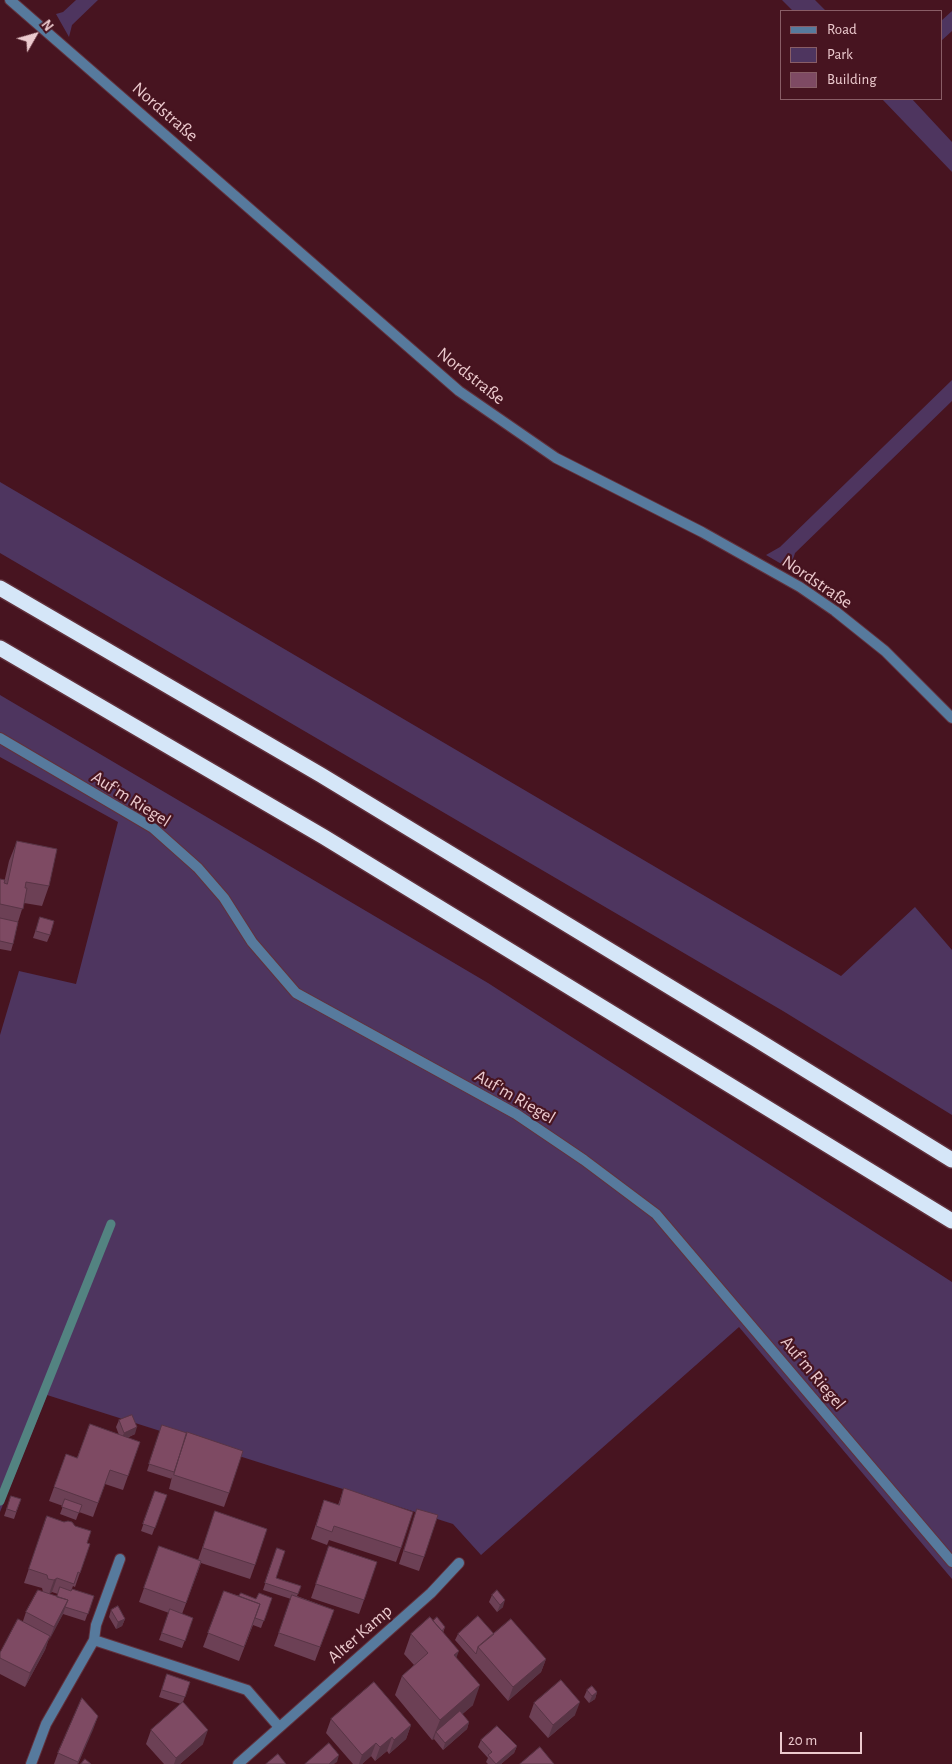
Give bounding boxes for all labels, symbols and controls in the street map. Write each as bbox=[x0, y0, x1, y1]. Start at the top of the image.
north arrow bbox=[10, 10, 60, 60]
legend bbox=[780, 10, 942, 100]
text: N bbox=[38, 18, 55, 34]
text: Road bbox=[827, 22, 857, 37]
text: Park bbox=[827, 47, 853, 62]
text: Building bbox=[827, 72, 877, 87]
street label: Nordstraße bbox=[128, 77, 202, 147]
street label: Nordstraße bbox=[433, 343, 509, 409]
street label: Nordstraße bbox=[778, 551, 856, 613]
street label: Auf'm Riegel bbox=[87, 766, 175, 832]
street label: Auf'm Riegel bbox=[471, 1065, 559, 1129]
street label: Auf'm Riegel bbox=[776, 1332, 850, 1414]
street label: Alter Kamp bbox=[323, 1600, 397, 1668]
scale bar bbox=[782, 1722, 864, 1754]
text: 20 m bbox=[788, 1733, 817, 1748]

